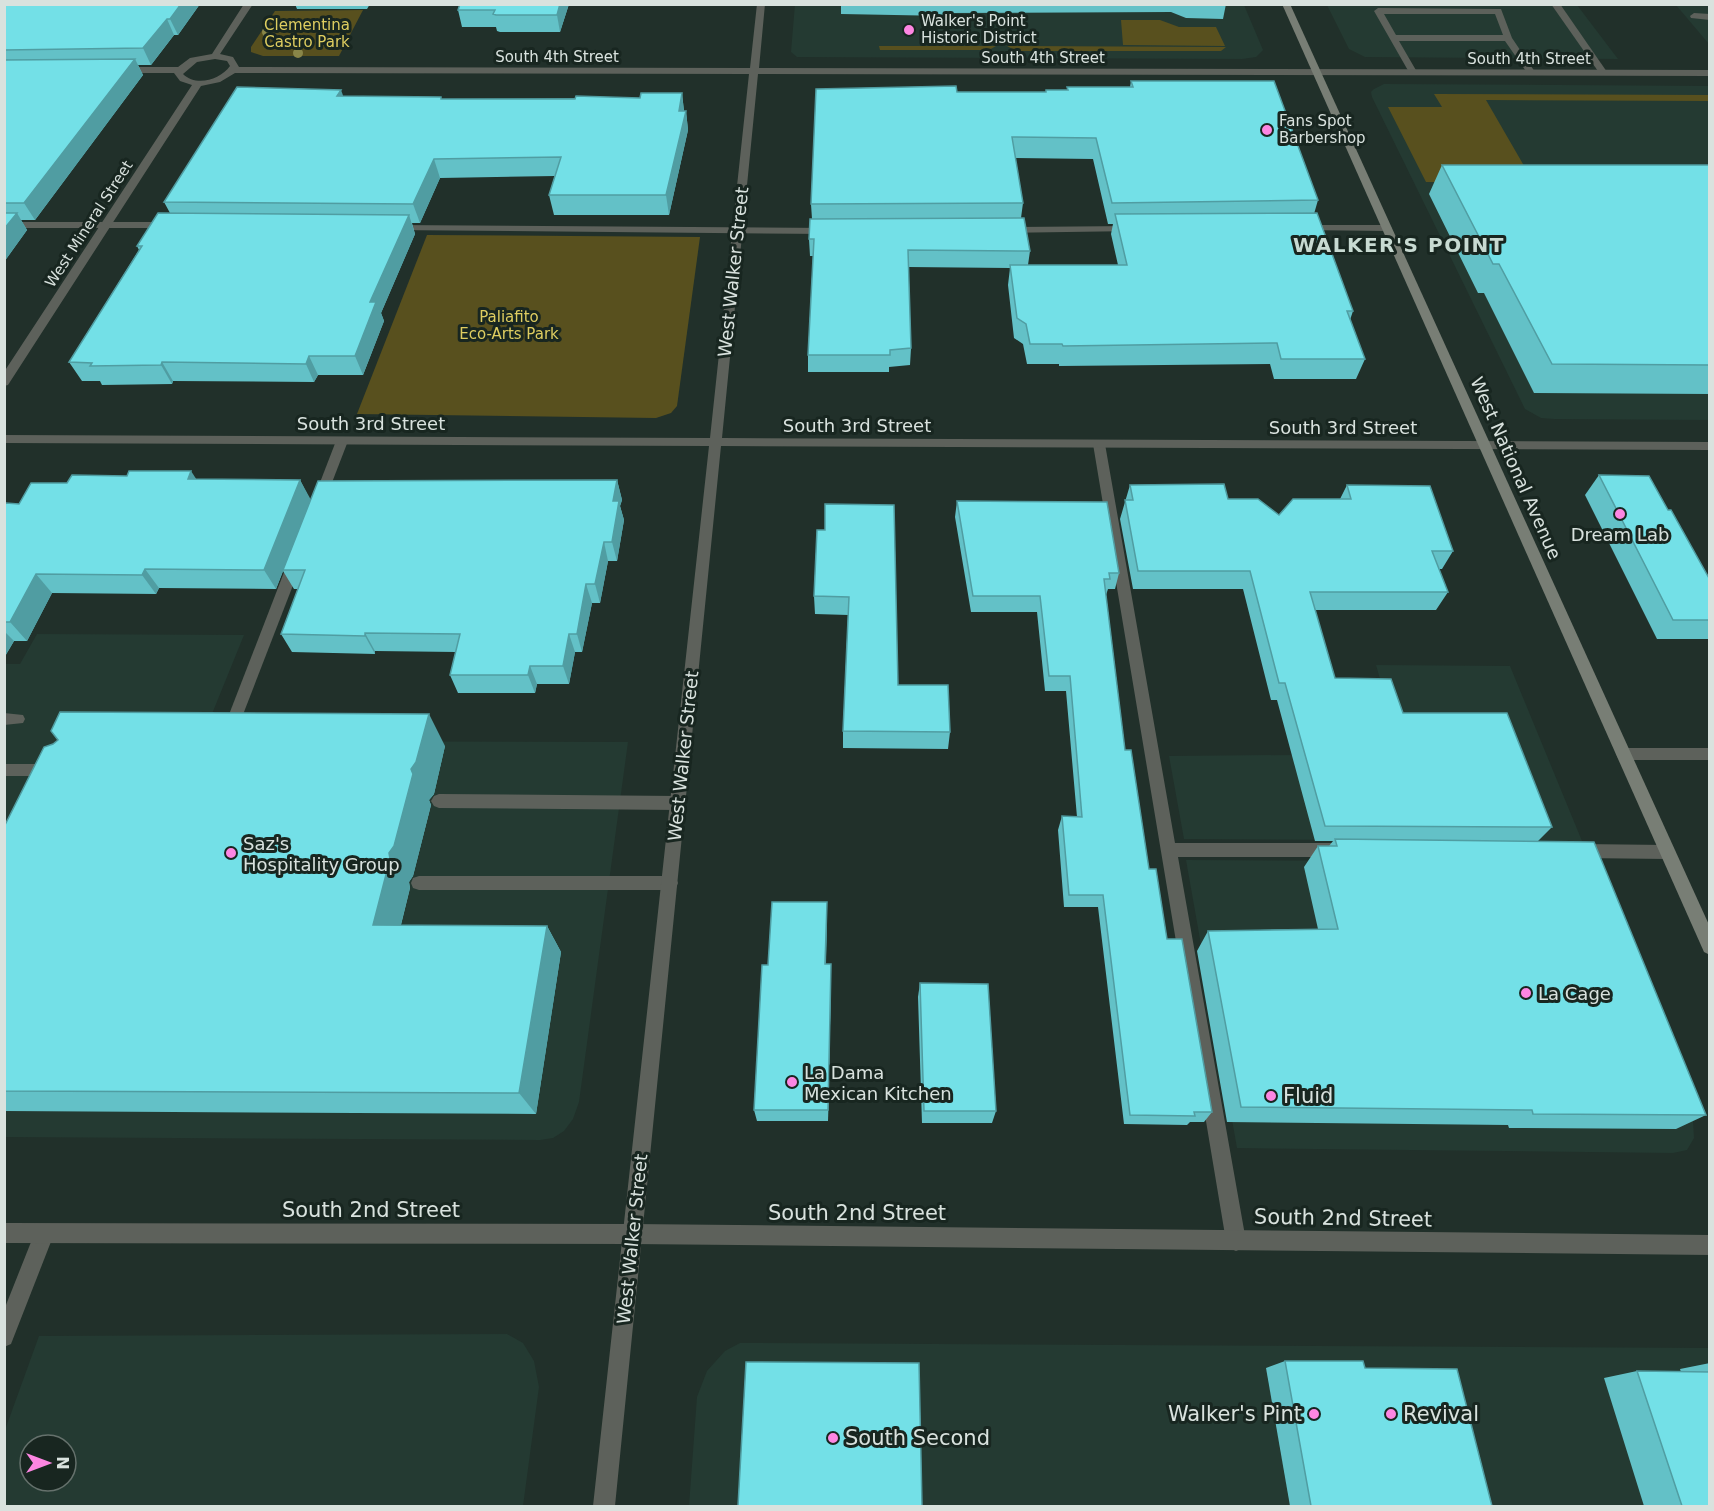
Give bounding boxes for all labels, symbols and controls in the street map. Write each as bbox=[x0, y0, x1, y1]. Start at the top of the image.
place label: Walker's Point Historic District bbox=[921, 12, 1037, 47]
park label: Clementina Castro Park bbox=[264, 16, 350, 51]
marker: Walker's Point Historic District bbox=[902, 23, 916, 37]
street label: South 4th Street bbox=[495, 48, 619, 66]
street label: South 4th Street bbox=[981, 49, 1105, 67]
street label: South 4th Street bbox=[1467, 50, 1591, 68]
place label: Fans Spot Barbershop bbox=[1279, 112, 1366, 147]
marker: Fans Spot Barbershop bbox=[1260, 123, 1274, 137]
street label: West Mineral Street bbox=[41, 157, 137, 291]
street label: West Walker Street bbox=[714, 186, 752, 358]
district label: WALKER'S POINT bbox=[1293, 233, 1505, 257]
park label: Paliafito Eco-Arts Park bbox=[459, 308, 559, 343]
street label: West National Avenue bbox=[1466, 373, 1566, 563]
street label: South 3rd Street bbox=[297, 413, 445, 434]
street label: South 3rd Street bbox=[783, 415, 931, 436]
street label: South 3rd Street bbox=[1269, 417, 1417, 438]
marker: Dream Lab bbox=[1613, 507, 1627, 521]
place label: Dream Lab bbox=[1571, 524, 1669, 545]
street label: West Walker Street bbox=[664, 670, 702, 842]
place label: Saz's Hospitality Group bbox=[243, 833, 400, 875]
marker: Saz's Hospitality Group bbox=[224, 846, 238, 860]
place label: La Cage bbox=[1538, 983, 1611, 1004]
marker: La Cage bbox=[1519, 986, 1533, 1000]
place label: La Dama Mexican Kitchen bbox=[804, 1062, 952, 1104]
marker: La Dama Mexican Kitchen bbox=[785, 1075, 799, 1089]
place label: Fluid bbox=[1283, 1084, 1333, 1108]
marker: Fluid bbox=[1264, 1089, 1278, 1103]
street label: West Walker Street bbox=[613, 1153, 651, 1325]
street label: South 2nd Street bbox=[282, 1198, 460, 1222]
street label: South 2nd Street bbox=[768, 1201, 946, 1225]
street label: South 2nd Street bbox=[1254, 1204, 1432, 1232]
place label: Walker's Pint bbox=[1168, 1402, 1302, 1426]
place label: Revival bbox=[1403, 1402, 1479, 1426]
marker: Walker's Pint bbox=[1307, 1407, 1321, 1421]
marker: Revival bbox=[1384, 1407, 1398, 1421]
place label: South Second bbox=[845, 1426, 990, 1450]
marker: South Second bbox=[826, 1431, 840, 1445]
north arrow bbox=[18, 1433, 78, 1493]
text: N bbox=[53, 1456, 72, 1470]

